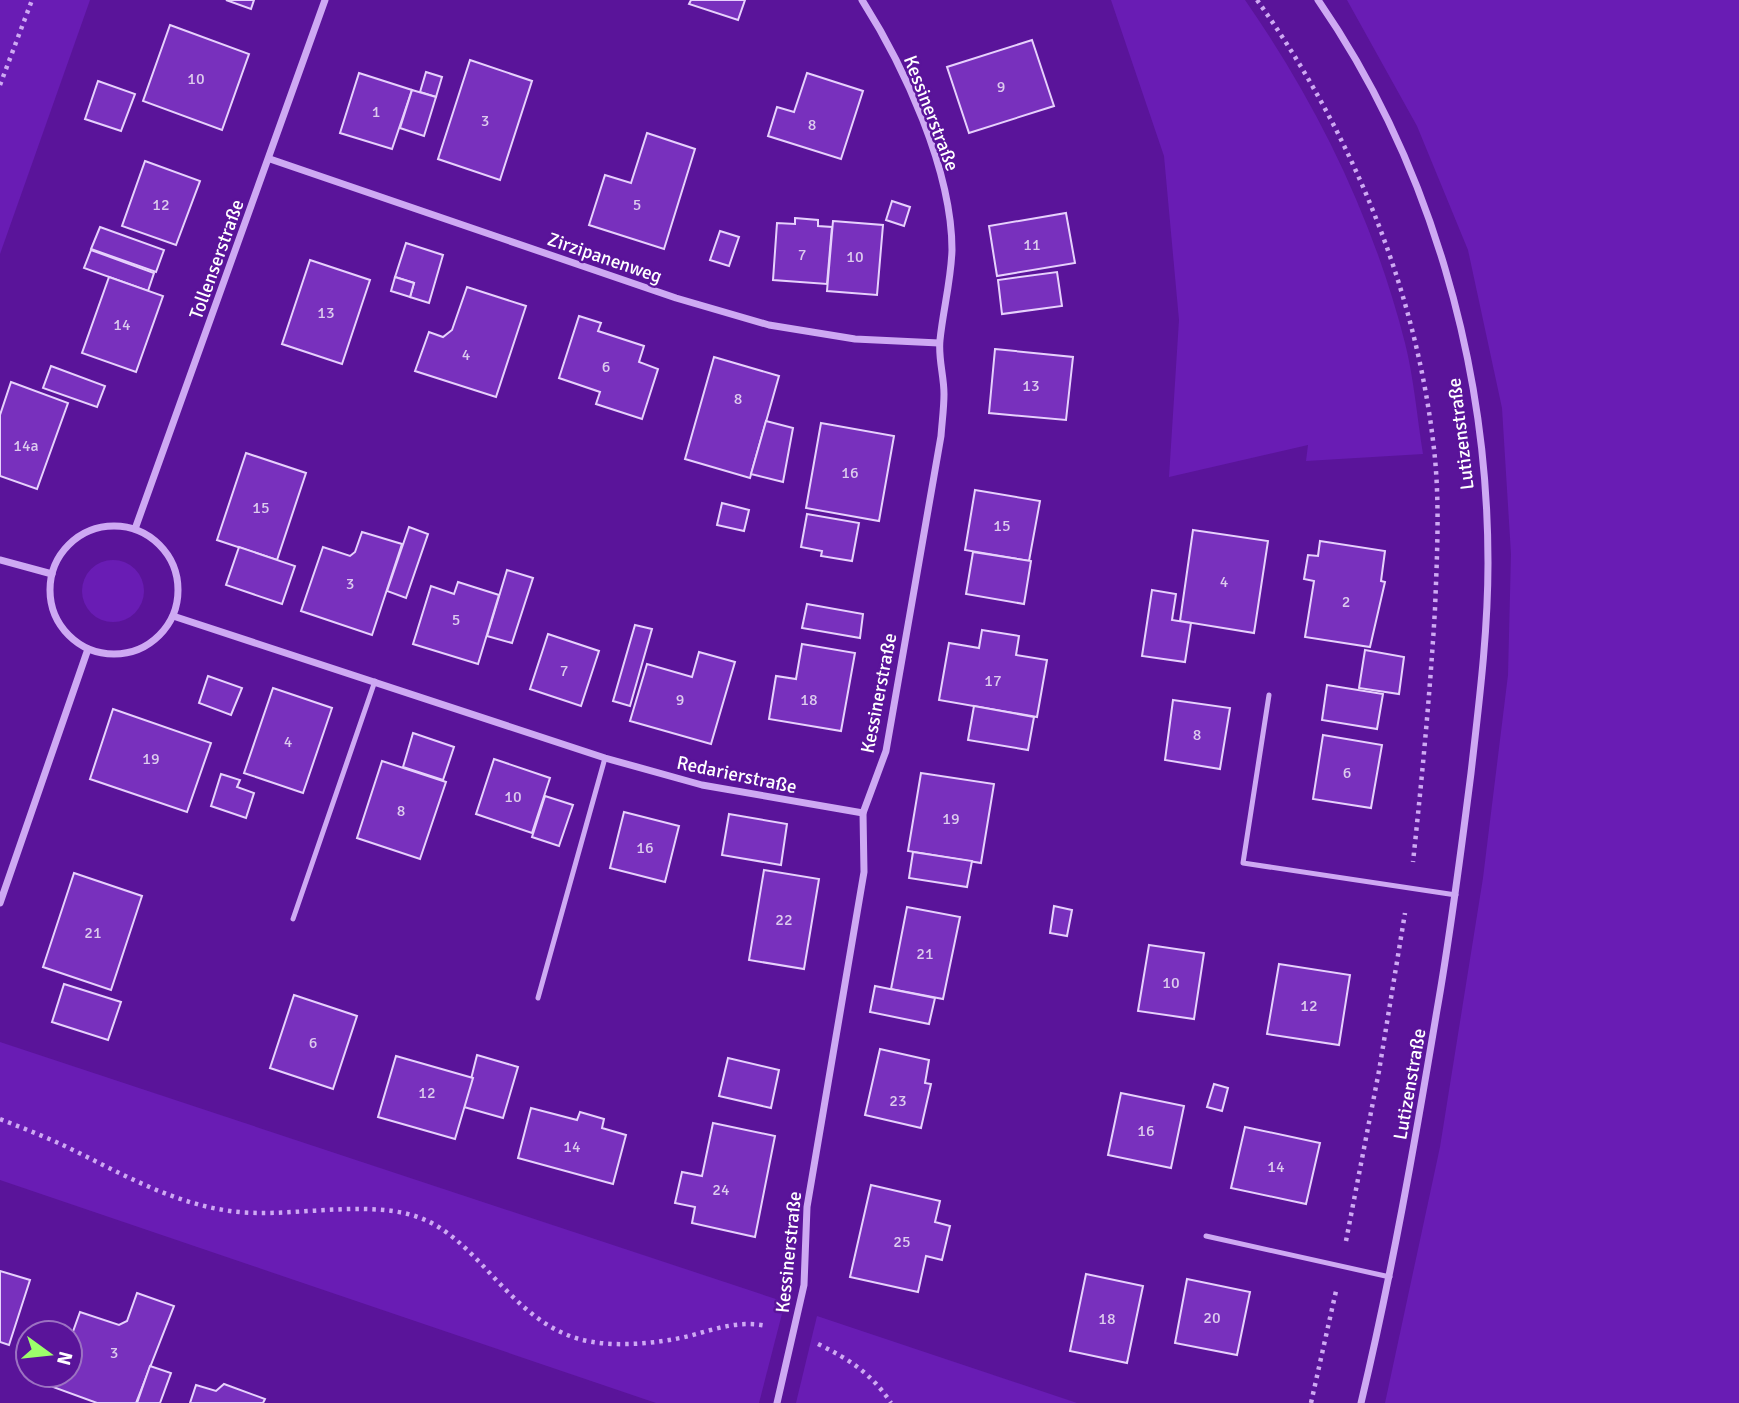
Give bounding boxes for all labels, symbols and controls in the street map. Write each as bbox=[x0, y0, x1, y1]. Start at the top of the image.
street label: Kessinerstraße bbox=[898, 52, 964, 175]
house number: 10 bbox=[187, 69, 205, 89]
house number: 9 bbox=[997, 77, 1005, 97]
house number: 1 bbox=[372, 102, 380, 122]
house number: 3 bbox=[481, 111, 489, 131]
house number: 8 bbox=[808, 115, 816, 135]
house number: 12 bbox=[152, 195, 170, 215]
house number: 5 bbox=[633, 195, 641, 215]
street label: Tollenserstraße bbox=[184, 196, 250, 323]
street label: Zirzipanenweg bbox=[544, 227, 665, 289]
house number: 11 bbox=[1023, 235, 1041, 255]
house number: 7 bbox=[798, 245, 806, 265]
house number: 10 bbox=[846, 247, 864, 267]
house number: 13 bbox=[317, 303, 335, 323]
house number: 14 bbox=[113, 315, 131, 335]
house number: 4 bbox=[462, 345, 471, 365]
house number: 6 bbox=[602, 357, 610, 377]
house number: 13 bbox=[1022, 376, 1040, 396]
street label: Lutizenstraße bbox=[1442, 376, 1480, 491]
house number: 8 bbox=[734, 389, 742, 409]
house number: 14a bbox=[13, 436, 39, 456]
house number: 16 bbox=[841, 463, 859, 483]
house number: 15 bbox=[252, 498, 270, 518]
house number: 15 bbox=[993, 516, 1011, 536]
house number: 4 bbox=[1220, 572, 1229, 592]
house number: 3 bbox=[346, 574, 354, 594]
house number: 2 bbox=[1342, 592, 1350, 612]
house number: 5 bbox=[452, 610, 460, 630]
street label: Kessinerstraße bbox=[856, 631, 902, 755]
house number: 7 bbox=[560, 661, 568, 681]
house number: 17 bbox=[984, 671, 1002, 691]
house number: 9 bbox=[676, 690, 684, 710]
house number: 18 bbox=[800, 690, 818, 710]
house number: 8 bbox=[1193, 725, 1201, 745]
house number: 4 bbox=[284, 732, 293, 752]
house number: 19 bbox=[142, 749, 160, 769]
street label: Redarierstraße bbox=[675, 751, 799, 799]
house number: 6 bbox=[1343, 763, 1351, 783]
house number: 10 bbox=[504, 787, 522, 807]
house number: 8 bbox=[397, 801, 405, 821]
house number: 19 bbox=[942, 809, 960, 829]
house number: 16 bbox=[636, 838, 654, 858]
house number: 22 bbox=[775, 910, 793, 930]
house number: 21 bbox=[84, 923, 102, 943]
house number: 21 bbox=[916, 944, 934, 964]
house number: 10 bbox=[1162, 973, 1180, 993]
house number: 12 bbox=[1300, 996, 1318, 1016]
street label: Lutizenstraße bbox=[1388, 1027, 1432, 1142]
house number: 6 bbox=[309, 1033, 317, 1053]
house number: 12 bbox=[418, 1083, 436, 1103]
house number: 23 bbox=[889, 1091, 907, 1111]
house number: 16 bbox=[1137, 1121, 1155, 1141]
house number: 14 bbox=[563, 1137, 581, 1157]
house number: 14 bbox=[1267, 1157, 1285, 1177]
house number: 24 bbox=[712, 1180, 730, 1200]
street label: Kessinerstraße bbox=[771, 1190, 807, 1314]
house number: 25 bbox=[893, 1232, 911, 1252]
house number: 20 bbox=[1203, 1308, 1221, 1328]
house number: 18 bbox=[1098, 1309, 1116, 1329]
north arrow bbox=[14, 1319, 84, 1389]
house number: 3 bbox=[110, 1343, 118, 1363]
text: N bbox=[51, 1349, 78, 1368]

